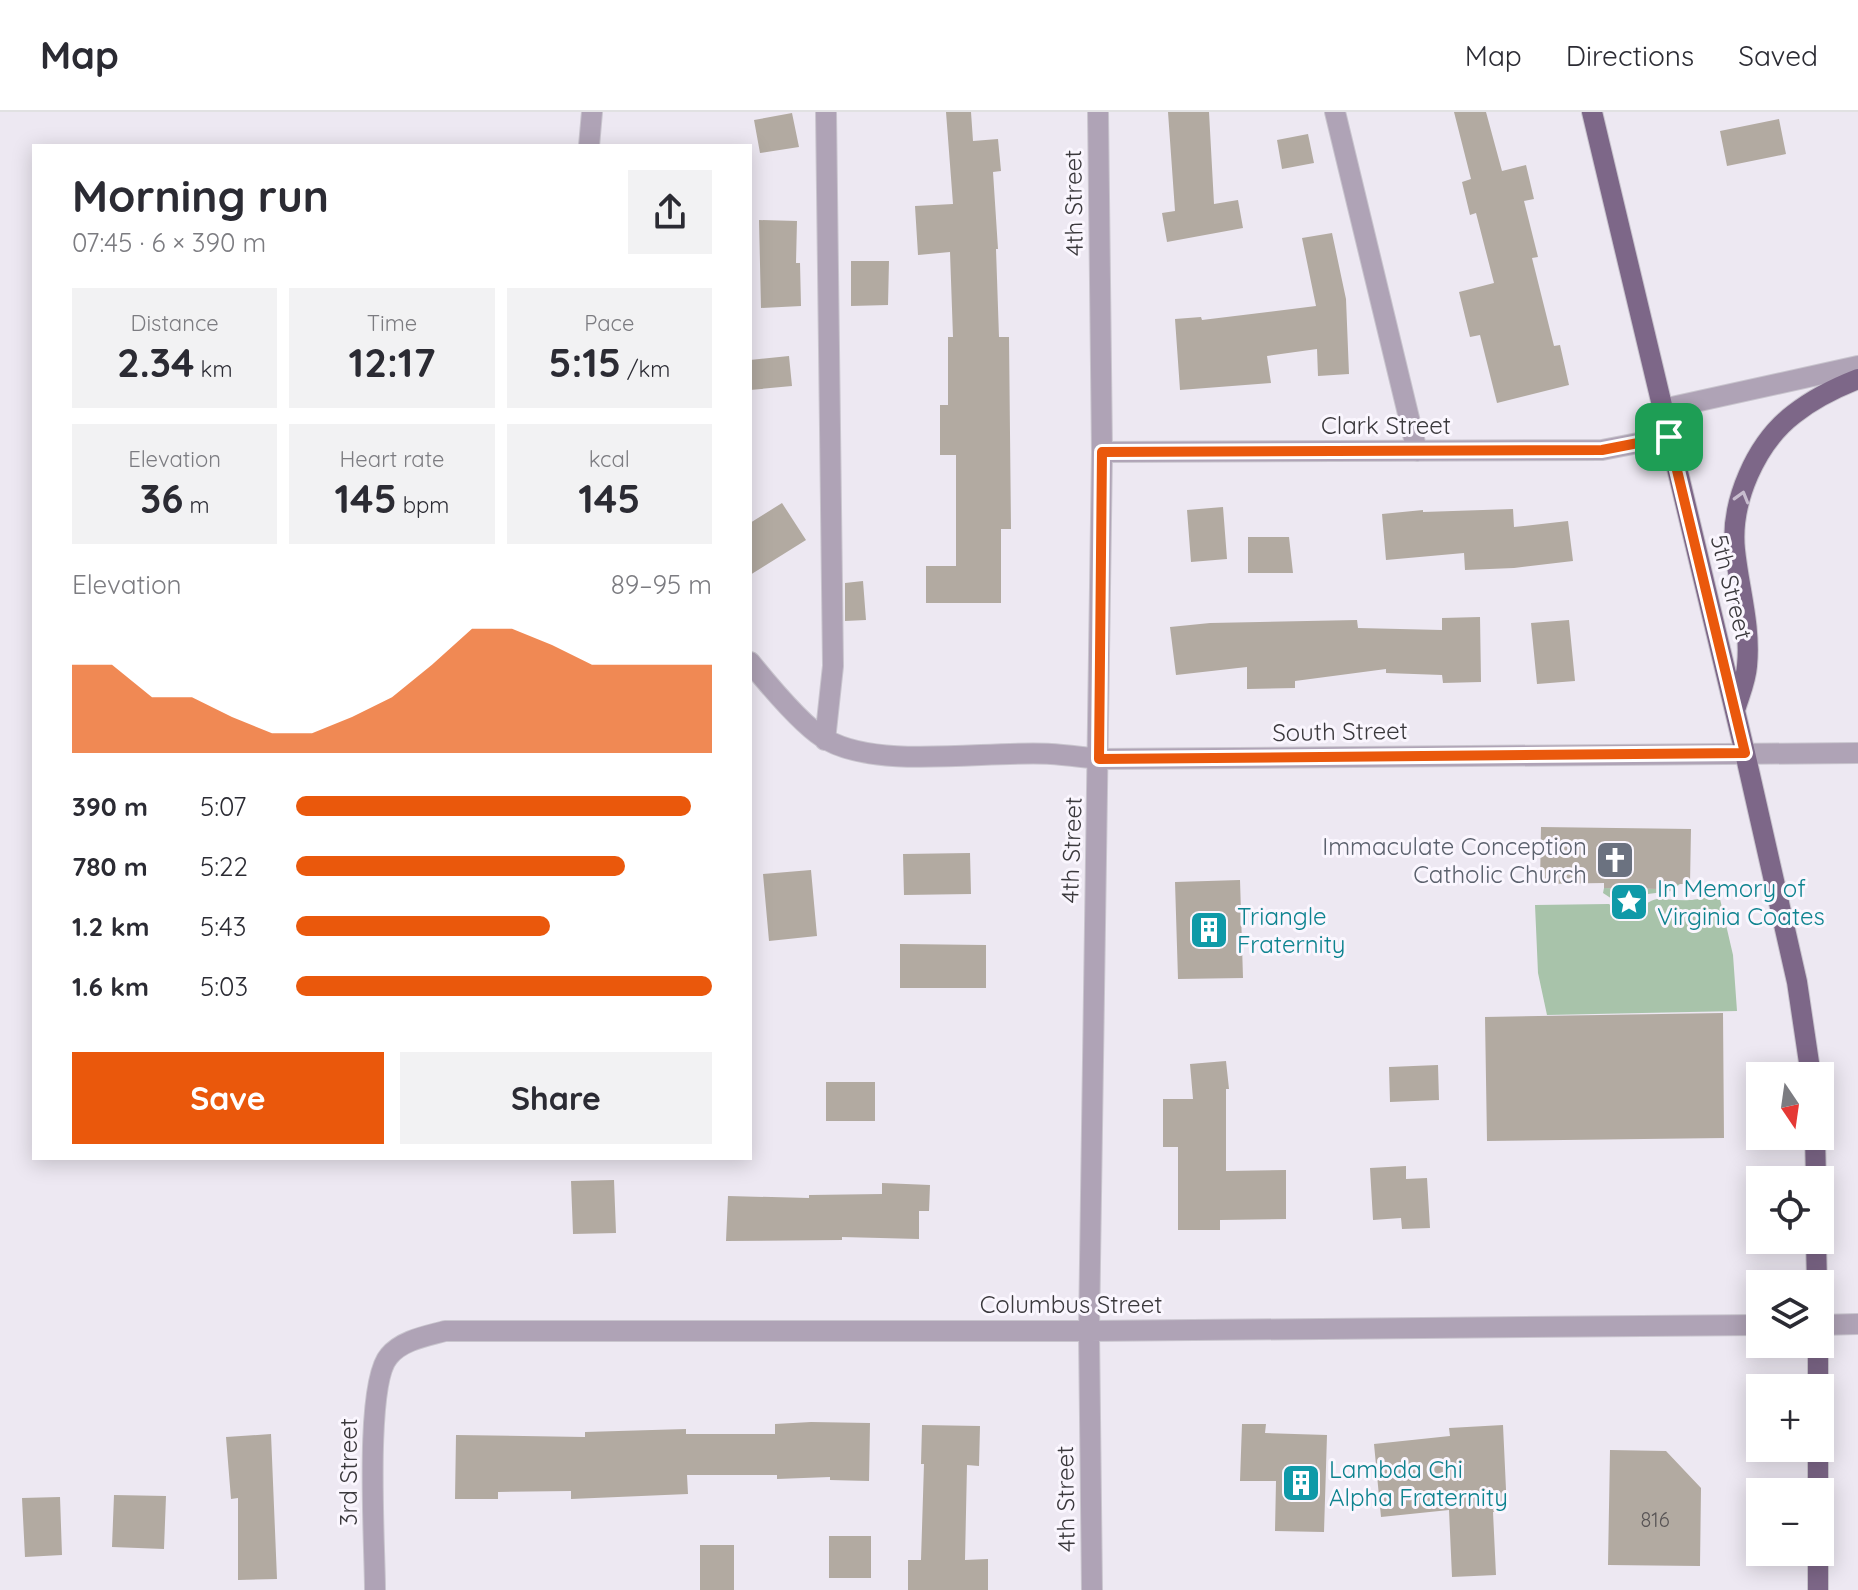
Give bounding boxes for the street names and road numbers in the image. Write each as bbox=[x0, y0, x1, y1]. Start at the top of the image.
street label: 4th Street bbox=[1057, 149, 1089, 257]
street label: Clark Street bbox=[1321, 410, 1451, 440]
street label: 5th Street bbox=[1705, 531, 1759, 643]
street label: South Street bbox=[1272, 715, 1408, 747]
street label: 4th Street bbox=[1054, 796, 1088, 904]
street label: Columbus Street bbox=[980, 1289, 1162, 1319]
street label: 3rd Street bbox=[333, 1418, 363, 1526]
street label: 4th Street bbox=[1049, 1445, 1081, 1553]

